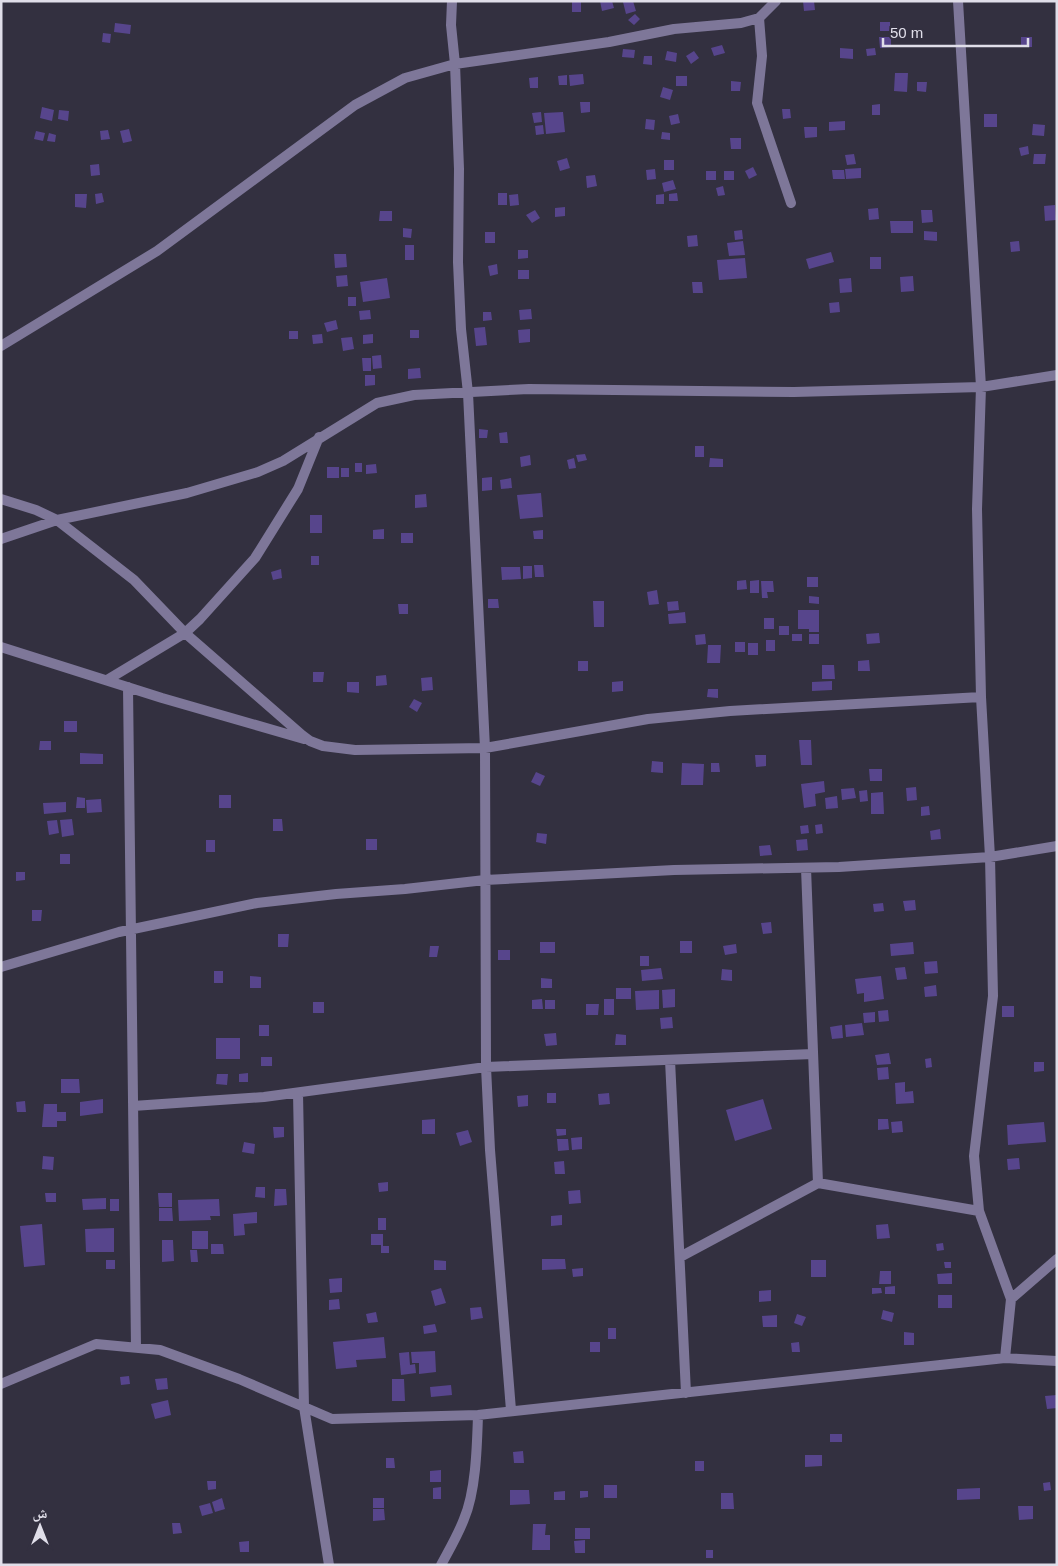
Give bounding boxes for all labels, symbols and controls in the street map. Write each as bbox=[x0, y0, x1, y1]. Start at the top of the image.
scale bar bbox=[883, 15, 1028, 47]
text: 50 m bbox=[890, 24, 923, 41]
north arrow bbox=[15, 1501, 65, 1551]
text: ش bbox=[33, 1505, 48, 1522]

